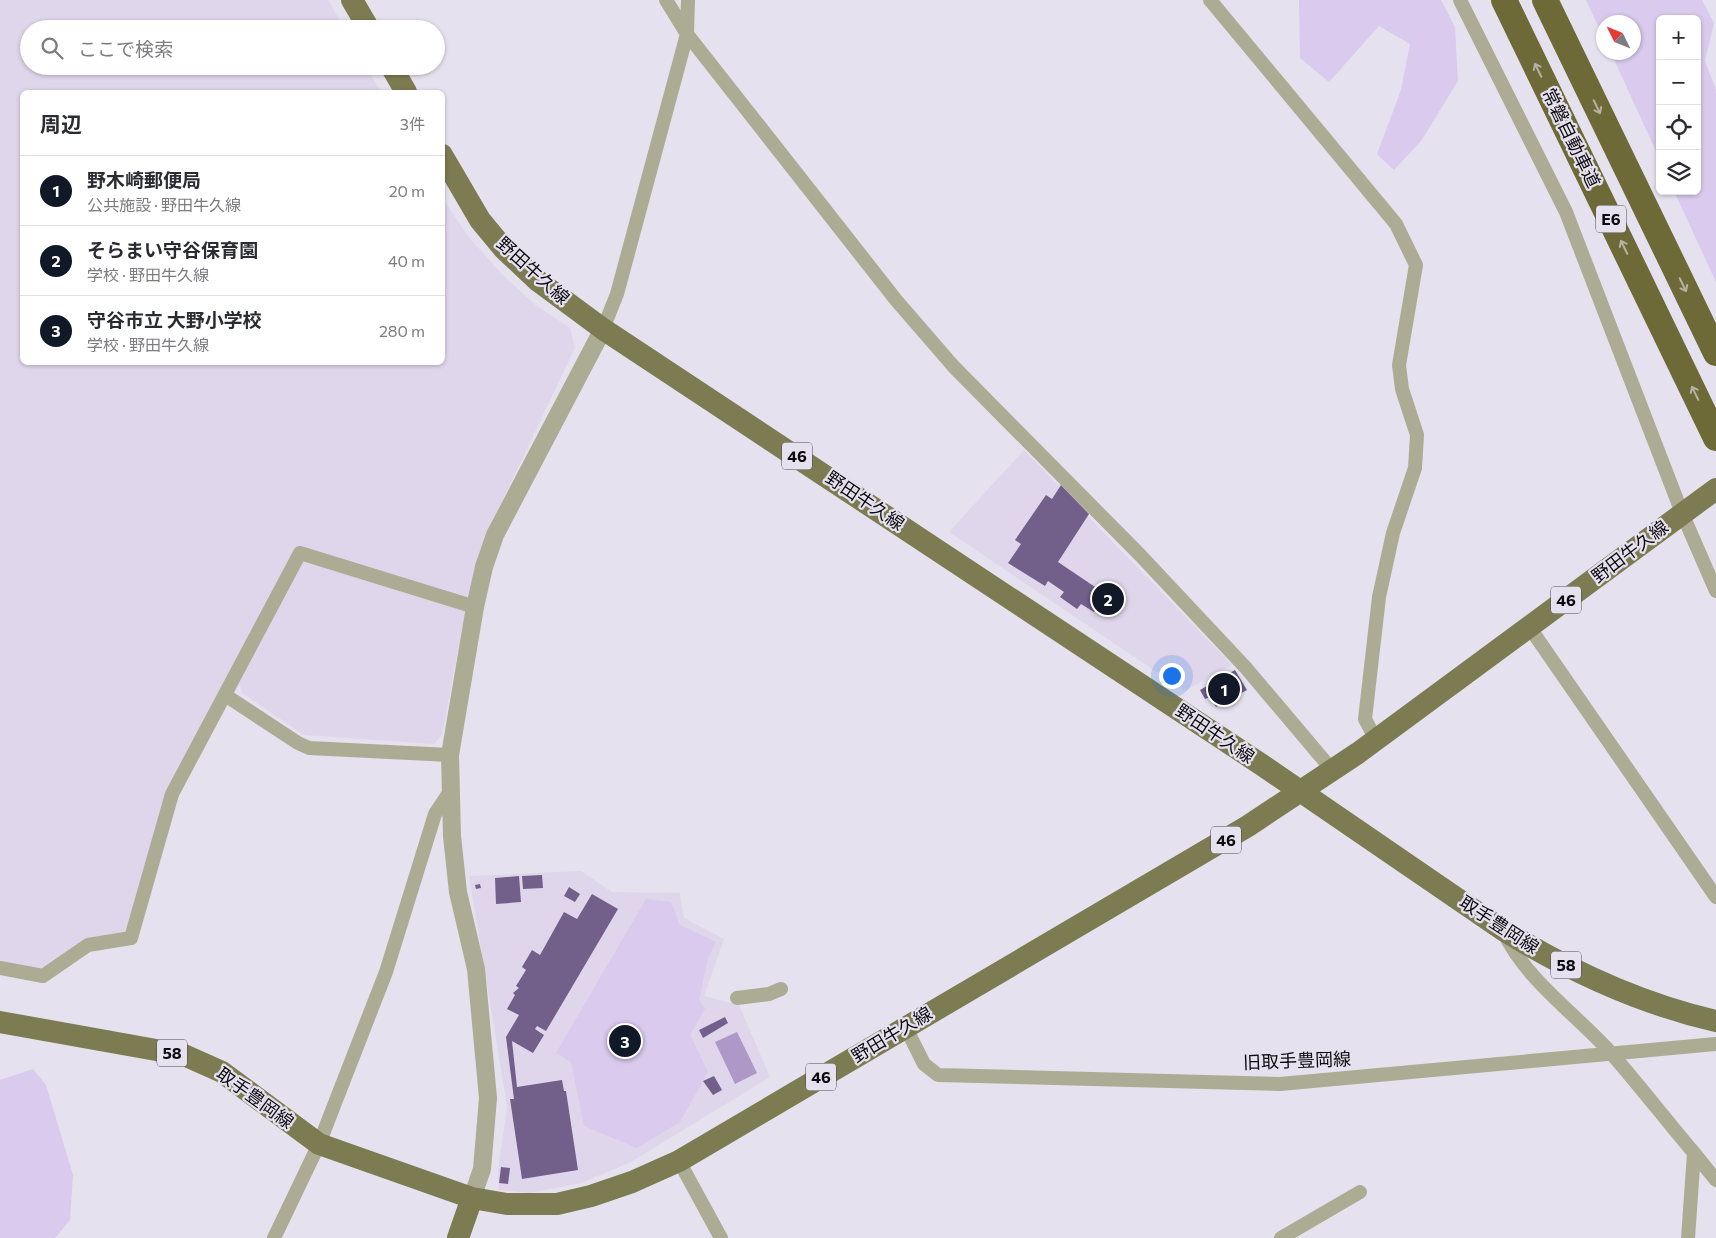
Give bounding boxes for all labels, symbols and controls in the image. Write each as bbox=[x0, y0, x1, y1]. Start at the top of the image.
north arrow bbox=[1596, 15, 1641, 60]
map controls bbox=[1656, 15, 1701, 195]
button: + bbox=[1656, 15, 1701, 60]
search box bbox=[20, 20, 445, 75]
icon: search bbox=[38, 34, 66, 62]
text: ここで検索 bbox=[78, 37, 173, 60]
button: − bbox=[1656, 60, 1701, 105]
one-way arrow bbox=[1533, 62, 1543, 77]
street label: 常磐自動車道 bbox=[1538, 84, 1605, 191]
one-way arrow bbox=[1592, 99, 1602, 114]
button: locate bbox=[1656, 105, 1701, 150]
text: 周辺 bbox=[40, 111, 82, 136]
text: 3件 bbox=[400, 114, 425, 133]
button: layers bbox=[1656, 150, 1701, 195]
text: 野木崎郵便局 bbox=[87, 168, 201, 191]
text: 1 bbox=[52, 181, 60, 200]
text: 20 m bbox=[389, 181, 425, 200]
text: 公共施設 · 野田牛久線 bbox=[87, 195, 241, 214]
road number: E6 bbox=[1596, 205, 1626, 232]
street label: 野田牛久線 bbox=[493, 232, 574, 309]
text: そらまい守谷保育園 bbox=[87, 238, 258, 261]
one-way arrow bbox=[1619, 240, 1629, 255]
text: 2 bbox=[51, 251, 61, 270]
text: 40 m bbox=[388, 251, 425, 270]
text: 学校 · 野田牛久線 bbox=[87, 265, 209, 284]
one-way arrow bbox=[1678, 277, 1688, 292]
text: 守谷市立 大野小学校 bbox=[87, 308, 262, 331]
text: 3 bbox=[51, 321, 61, 340]
text: 280 m bbox=[379, 321, 425, 340]
text: 学校 · 野田牛久線 bbox=[87, 335, 209, 354]
one-way arrow bbox=[1690, 386, 1700, 401]
road number: 46 bbox=[782, 442, 812, 470]
street label: 野田牛久線 bbox=[822, 466, 909, 534]
street label: 野田牛久線 bbox=[1587, 515, 1672, 587]
pin: 2 bbox=[1092, 580, 1124, 618]
road number: 46 bbox=[1551, 586, 1581, 614]
your location bbox=[1159, 663, 1185, 689]
pin: 1 bbox=[1208, 670, 1240, 708]
street label: 野田牛久線 bbox=[1172, 699, 1259, 767]
road number: 46 bbox=[1211, 826, 1241, 854]
street label: 取手豊岡線 bbox=[1456, 890, 1543, 958]
road number: 58 bbox=[1551, 952, 1581, 978]
street label: 野田牛久線 bbox=[847, 1002, 936, 1067]
pin: 3 bbox=[609, 1022, 641, 1060]
road number: 58 bbox=[157, 1040, 187, 1066]
street label: 旧取手豊岡線 bbox=[1243, 1047, 1351, 1073]
street label: 取手豊岡線 bbox=[213, 1062, 298, 1133]
road number: 46 bbox=[806, 1064, 836, 1090]

